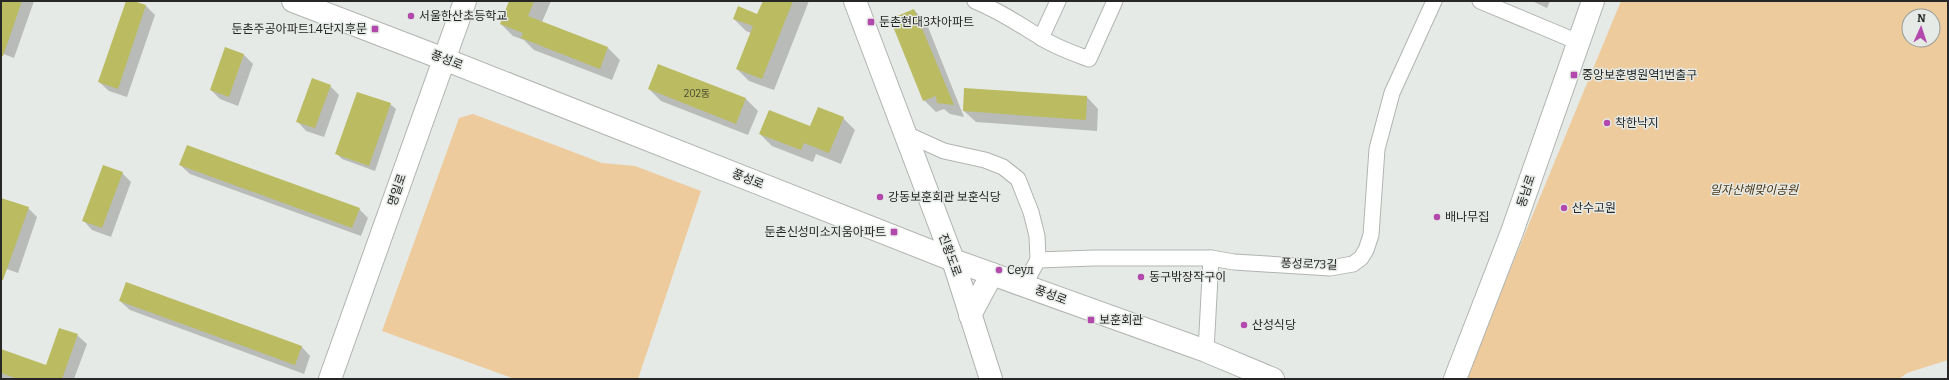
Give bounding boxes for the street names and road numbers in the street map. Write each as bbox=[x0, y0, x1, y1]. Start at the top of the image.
street label: 풍성로 bbox=[429, 48, 465, 72]
street label: 풍성로 bbox=[730, 166, 766, 192]
street label: 명일로 bbox=[385, 172, 409, 208]
street label: 동남로 bbox=[1514, 173, 1538, 209]
street label: 진황도로 bbox=[936, 232, 964, 278]
street label: 풍성로73길 bbox=[1280, 256, 1338, 272]
street label: 풍성로 bbox=[1033, 283, 1069, 307]

